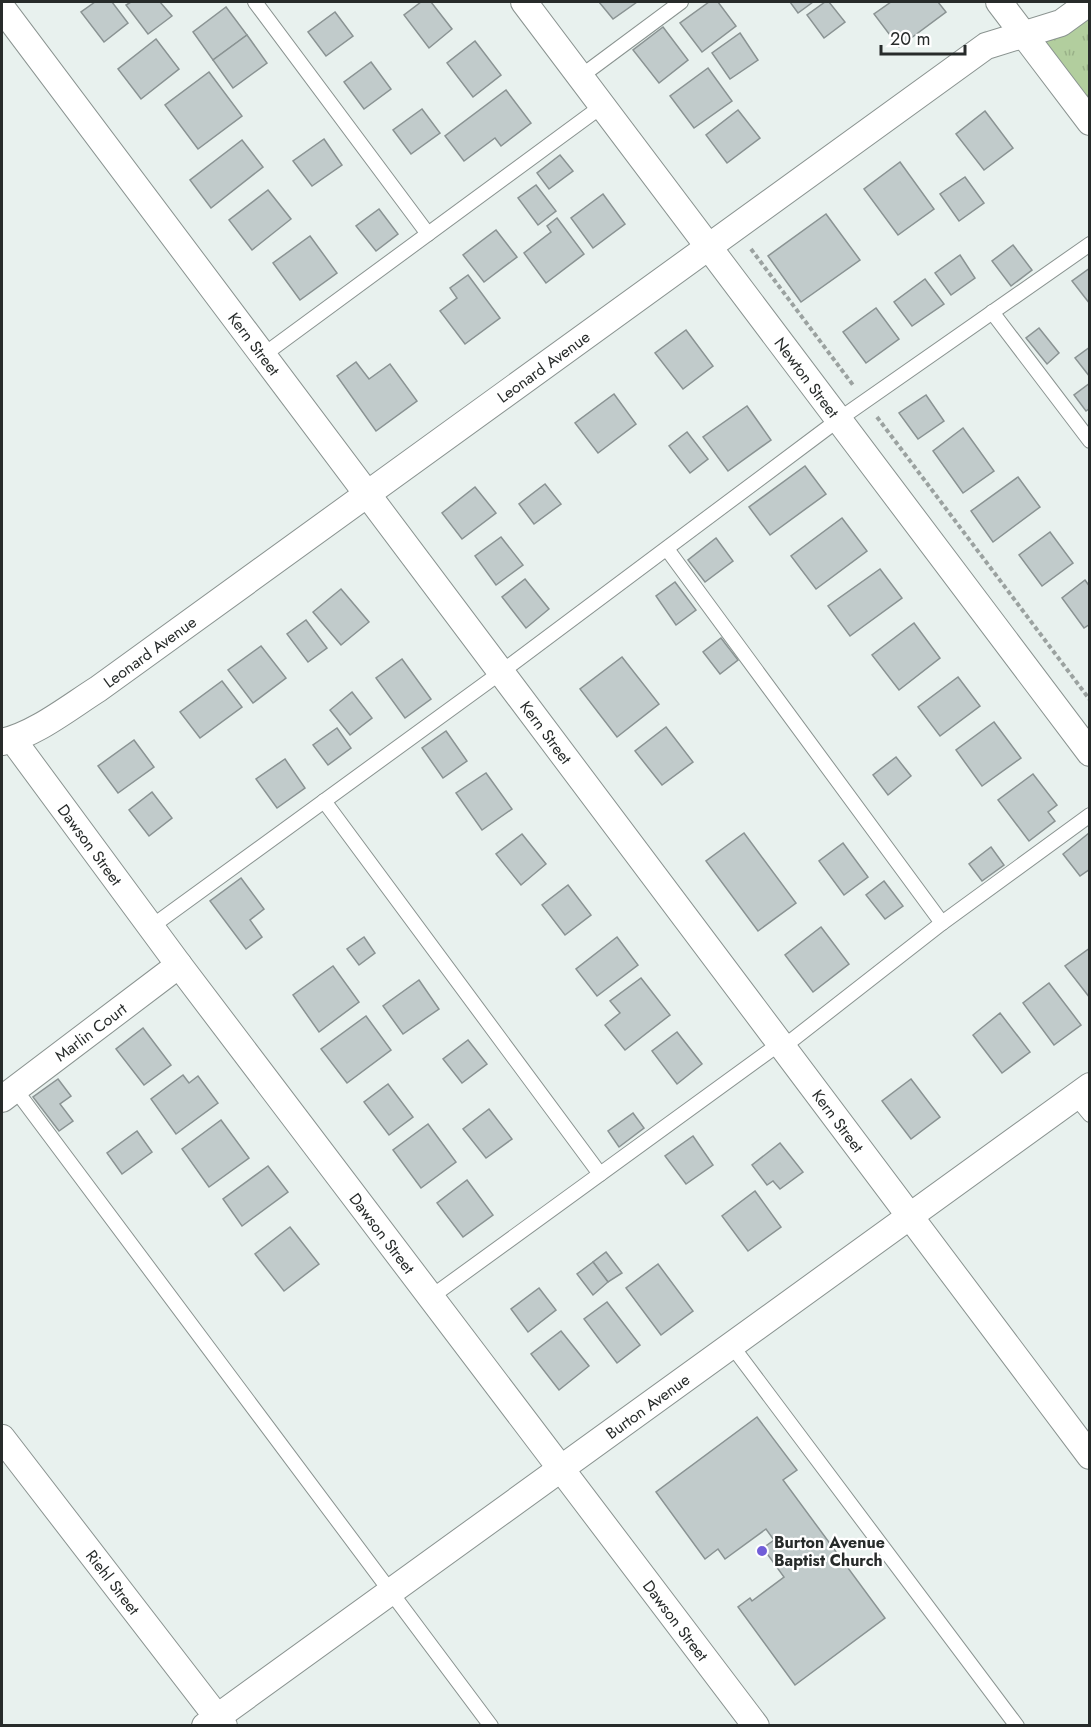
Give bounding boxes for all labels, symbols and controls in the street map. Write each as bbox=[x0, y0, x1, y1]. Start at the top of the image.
scale bar bbox=[881, 18, 965, 56]
text: 20 m bbox=[890, 26, 930, 52]
street label: Kern Street bbox=[223, 308, 285, 381]
street label: Leonard Avenue bbox=[492, 325, 595, 408]
street label: Newton Street bbox=[769, 333, 844, 423]
street label: Leonard Avenue bbox=[99, 611, 201, 693]
street label: Kern Street bbox=[514, 696, 577, 769]
street label: Dawson Street bbox=[52, 799, 128, 891]
street label: Marlin Court bbox=[50, 998, 132, 1067]
street label: Kern Street bbox=[806, 1085, 869, 1158]
street label: Dawson Street bbox=[344, 1188, 420, 1279]
street label: Burton Avenue bbox=[601, 1368, 694, 1445]
place label: Burton Avenue Baptist Church bbox=[774, 1531, 885, 1572]
marker: Burton Avenue Baptist Church bbox=[755, 1544, 769, 1558]
street label: Riehl Street bbox=[80, 1545, 145, 1620]
street label: Dawson Street bbox=[637, 1575, 714, 1666]

